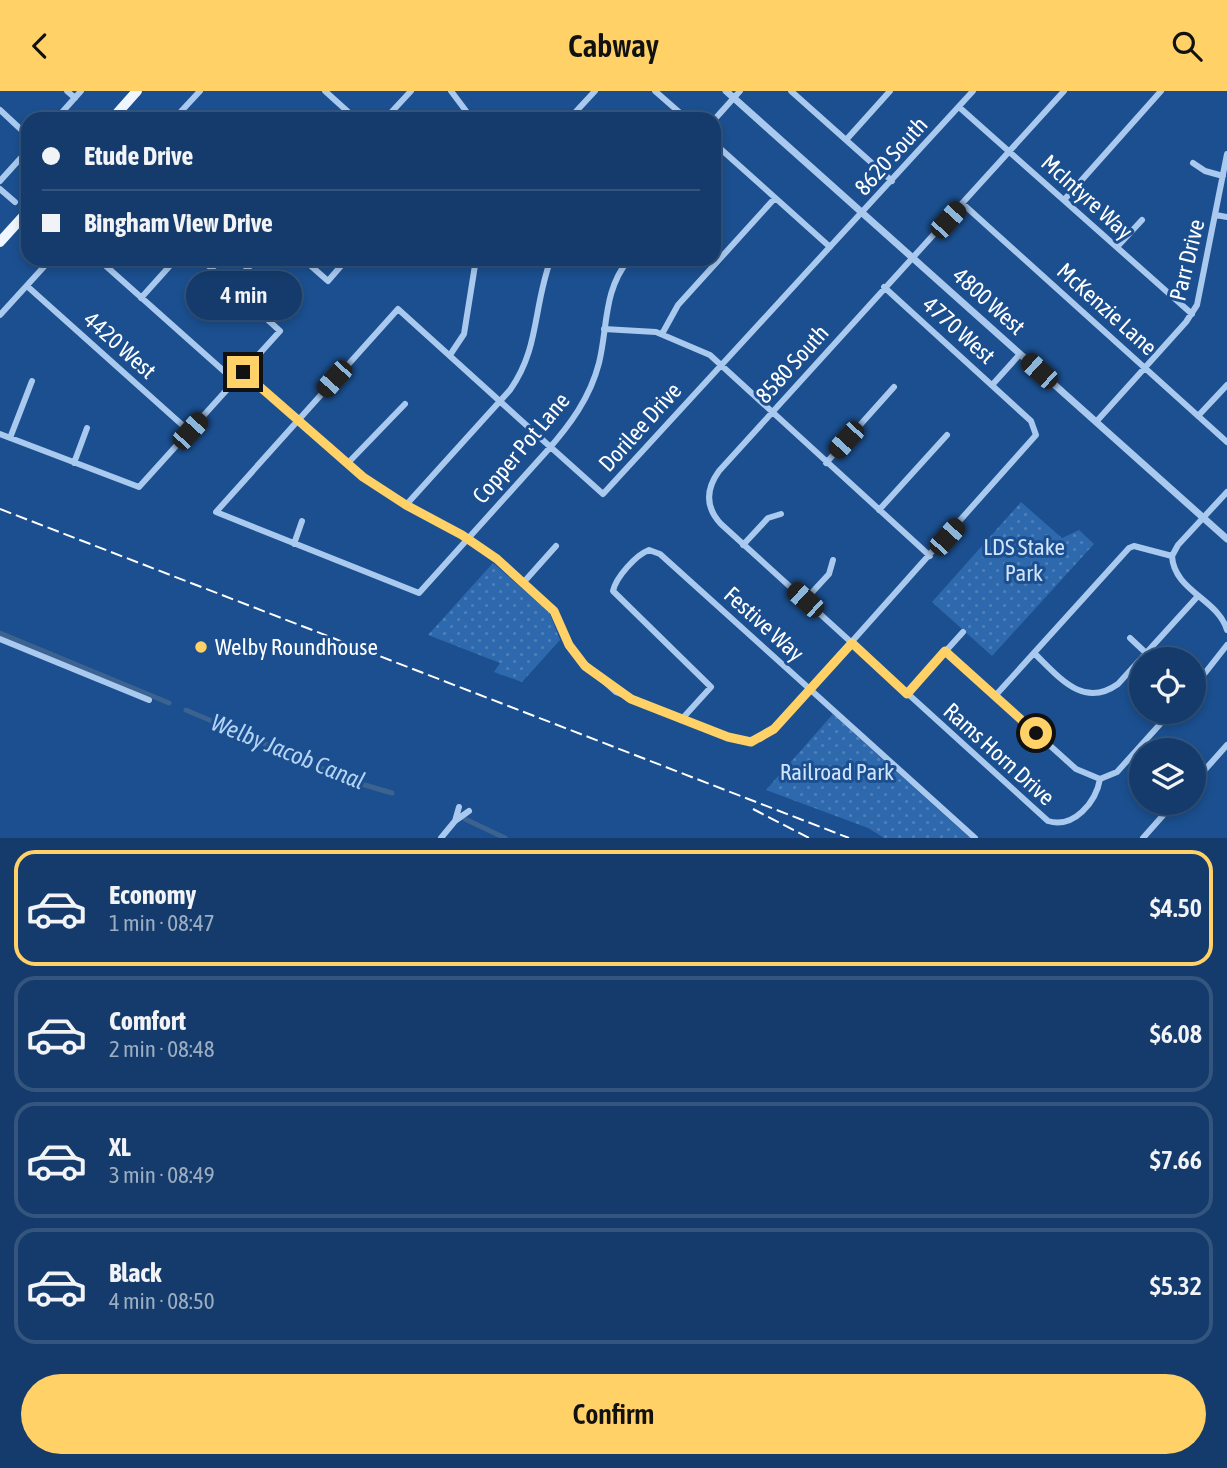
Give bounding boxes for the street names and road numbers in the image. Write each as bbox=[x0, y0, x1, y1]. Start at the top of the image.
street label: 8620 South bbox=[849, 112, 933, 200]
street label: McIntyre Way bbox=[1036, 149, 1138, 245]
street label: Parr Drive bbox=[1164, 217, 1210, 303]
street label: McKenzie Lane bbox=[1052, 258, 1162, 360]
street label: 4800 West bbox=[948, 262, 1030, 340]
street label: 4770 West bbox=[918, 291, 1000, 369]
street label: 4420 West bbox=[79, 306, 161, 384]
street label: 8580 South bbox=[750, 320, 834, 408]
street label: Dorilee Drive bbox=[593, 377, 687, 477]
street label: Copper Pot Lane bbox=[467, 387, 575, 509]
street label: Festive Way bbox=[719, 581, 809, 667]
street label: Rams Horn Drive bbox=[938, 698, 1060, 810]

